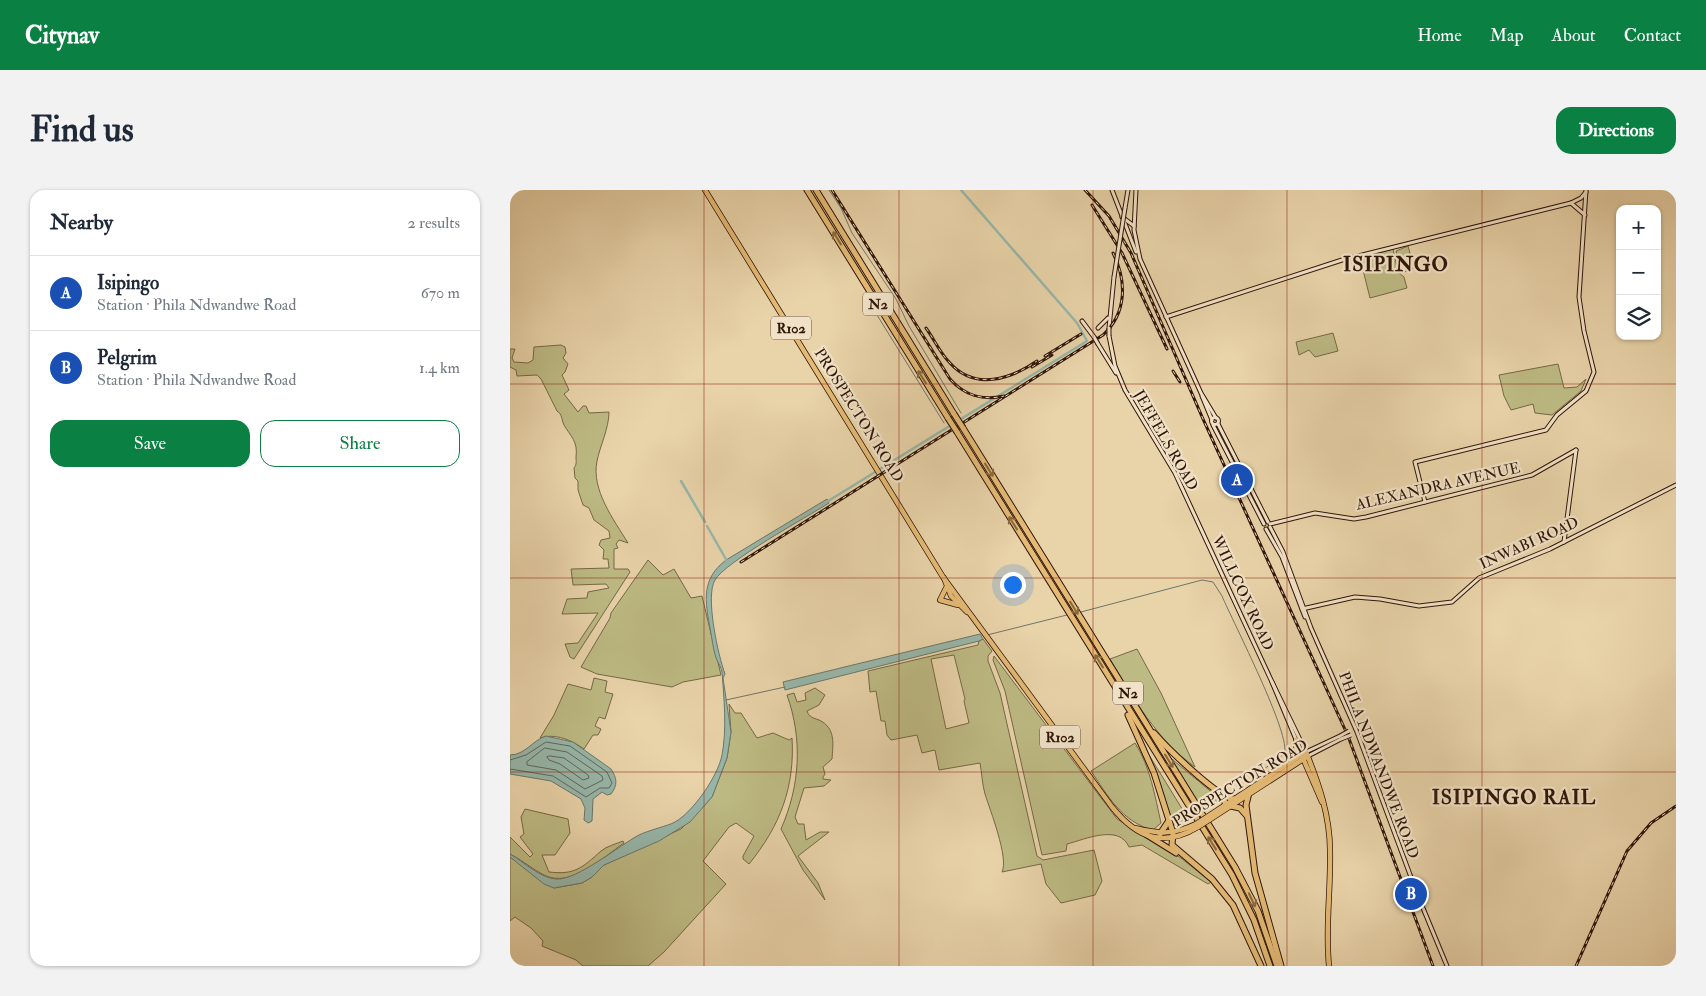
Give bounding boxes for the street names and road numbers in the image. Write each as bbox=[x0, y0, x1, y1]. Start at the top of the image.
road number: N2 bbox=[863, 292, 893, 316]
road number: R102 bbox=[771, 316, 811, 340]
street label: PROSPECTON ROAD bbox=[810, 345, 907, 486]
street label: JEFFELS ROAD bbox=[1128, 386, 1202, 494]
street label: ALEXANDRA AVENUE bbox=[1353, 458, 1522, 515]
street label: INWABI ROAD bbox=[1477, 513, 1582, 574]
street label: WILLCOX ROAD bbox=[1207, 532, 1278, 654]
street label: PHILA NDWANDWE ROAD bbox=[1334, 669, 1423, 861]
road number: N2 bbox=[1113, 682, 1143, 704]
road number: R102 bbox=[1040, 726, 1080, 748]
street label: PROSPECTON ROAD bbox=[1169, 736, 1311, 831]

